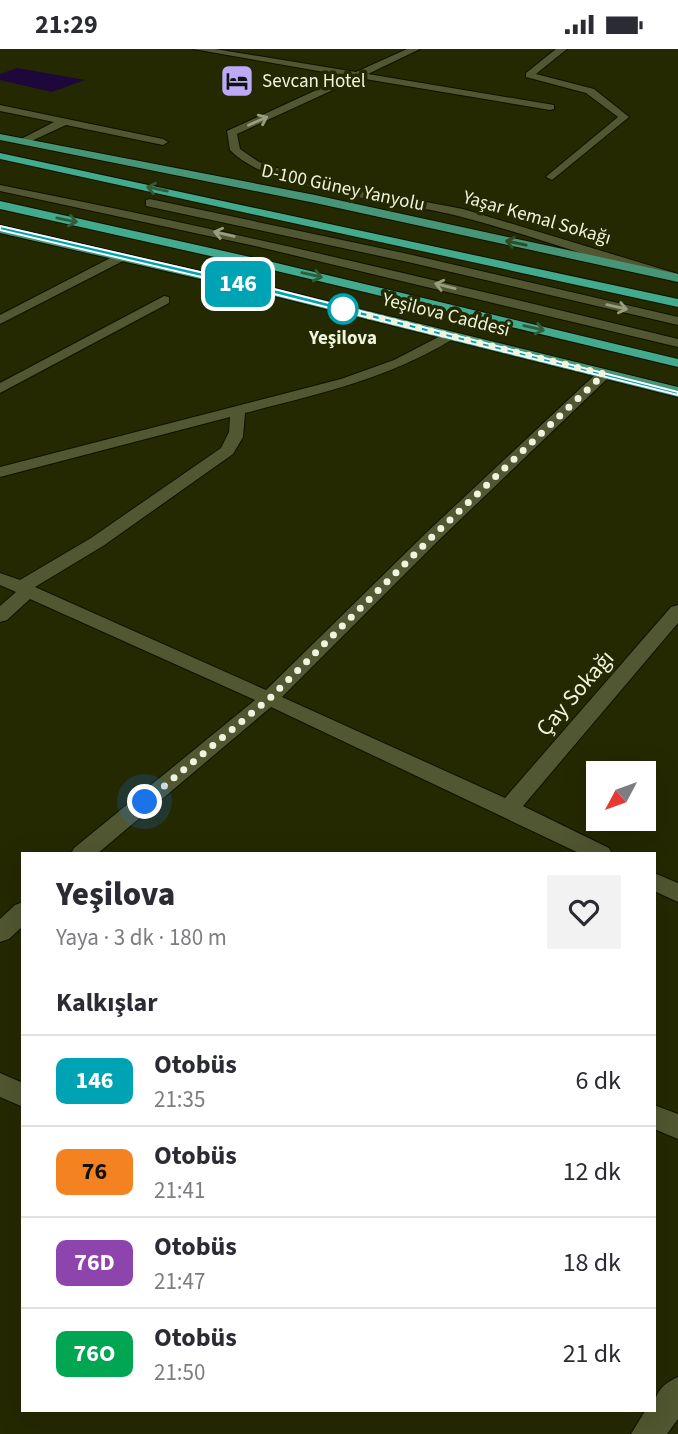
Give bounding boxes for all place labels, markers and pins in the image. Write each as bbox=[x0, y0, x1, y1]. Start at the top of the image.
hotel icon: Sevcan Hotel bbox=[218, 62, 256, 100]
place label: Sevcan Hotel bbox=[262, 68, 366, 95]
marker: Yeşilova bbox=[328, 294, 358, 324]
place label: Yeşilova bbox=[308, 325, 377, 352]

